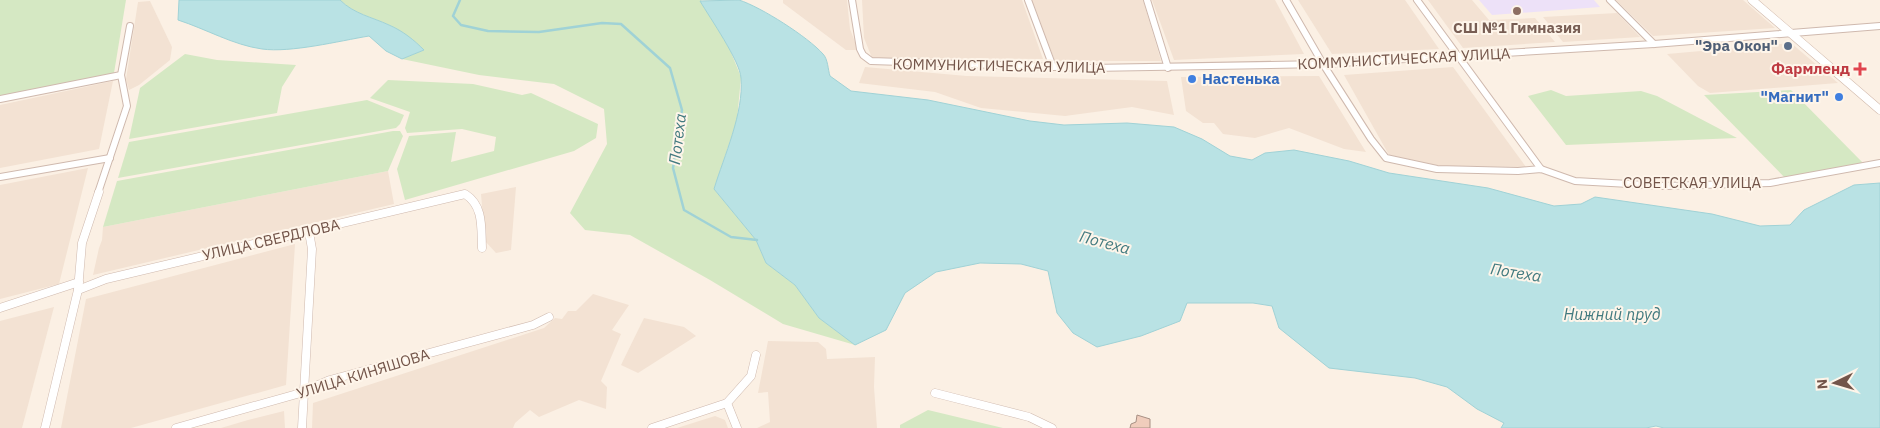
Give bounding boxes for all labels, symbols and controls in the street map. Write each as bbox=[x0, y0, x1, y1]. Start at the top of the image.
marker: СШ №1 Гимназия bbox=[1511, 5, 1523, 17]
place label: СШ №1 Гимназия bbox=[1453, 18, 1581, 37]
place label: "Эра Окон" bbox=[1695, 36, 1778, 55]
marker: "Эра Окон" bbox=[1782, 40, 1794, 52]
street label: КОММУНИСТИЧЕСКАЯ УЛИЦА bbox=[1297, 43, 1511, 74]
street label: КОММУНИСТИЧЕСКАЯ УЛИЦА bbox=[892, 54, 1106, 77]
place label: Фармленд bbox=[1771, 59, 1850, 78]
marker: Фармленд bbox=[1854, 63, 1866, 75]
place label: Настенька bbox=[1202, 69, 1280, 88]
marker: Настенька bbox=[1186, 73, 1198, 85]
place label: "Магнит" bbox=[1761, 87, 1829, 106]
marker: "Магнит" bbox=[1833, 91, 1845, 103]
water label: Потеха bbox=[664, 112, 690, 166]
street label: СОВЕТСКАЯ УЛИЦА bbox=[1623, 173, 1761, 192]
street label: УЛИЦА СВЕРДЛОВА bbox=[200, 214, 342, 265]
water label: Потеха bbox=[1078, 226, 1132, 258]
water label: Потеха bbox=[1489, 258, 1543, 286]
water label: Нижний пруд bbox=[1563, 304, 1661, 324]
street label: УЛИЦА КИНЯШОВА bbox=[294, 344, 432, 403]
north arrow bbox=[1810, 358, 1860, 408]
text: N bbox=[1813, 378, 1831, 390]

